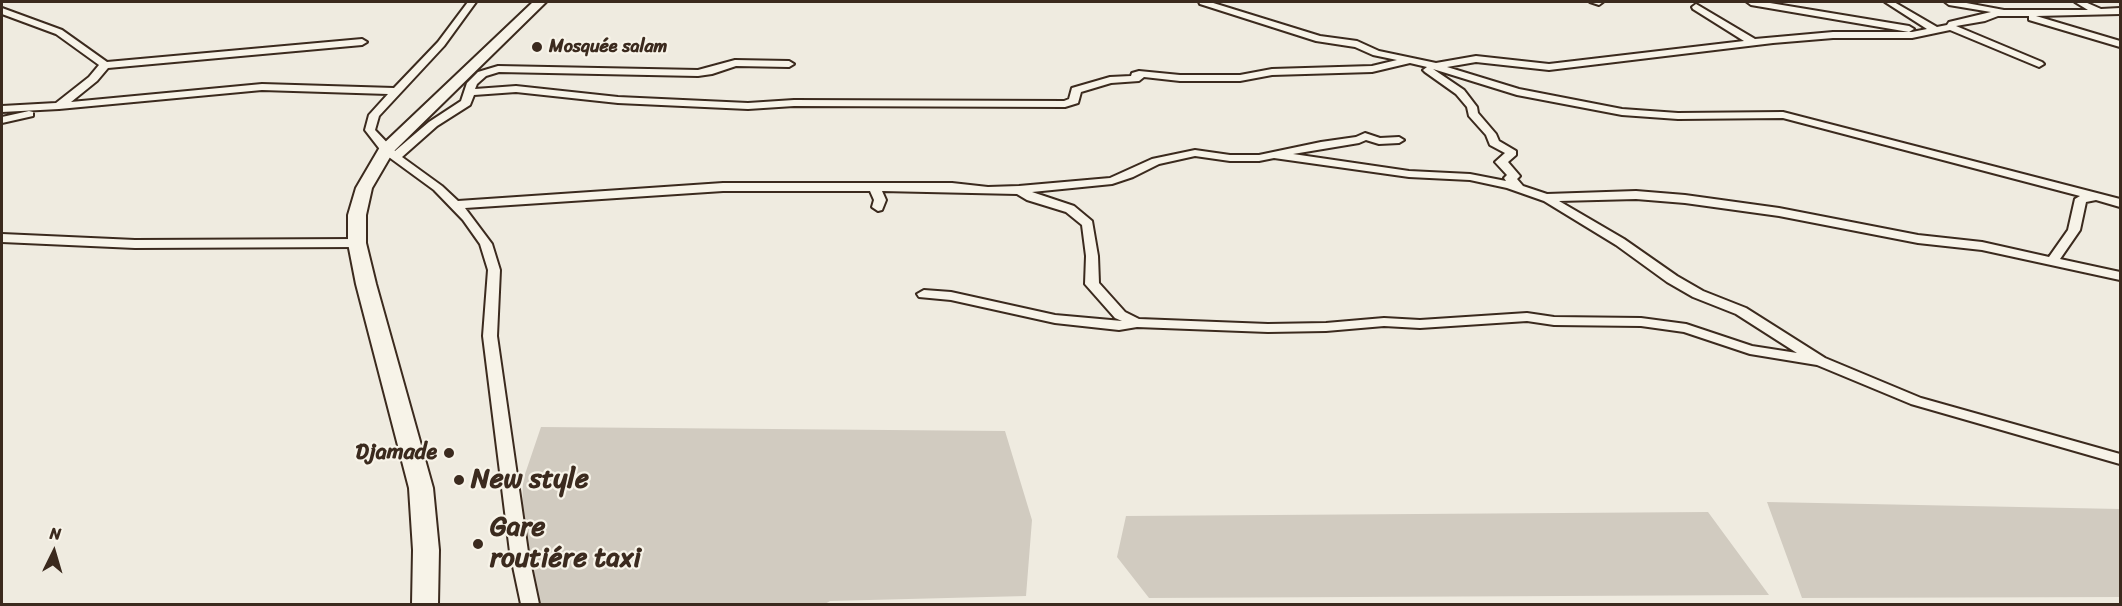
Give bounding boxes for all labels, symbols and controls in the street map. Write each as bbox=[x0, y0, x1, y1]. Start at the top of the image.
place label: Mosquée salam bbox=[549, 36, 667, 58]
marker: Mosquée salam bbox=[530, 40, 544, 54]
place label: Djamade bbox=[356, 440, 437, 466]
marker: Djamade bbox=[442, 446, 456, 460]
place label: New style bbox=[471, 464, 589, 496]
marker: New style bbox=[452, 473, 466, 487]
place label: Gare routiére taxi bbox=[490, 512, 641, 575]
text: N bbox=[49, 519, 62, 548]
north arrow bbox=[24, 522, 84, 582]
marker: Gare routiére taxi bbox=[471, 537, 485, 551]

